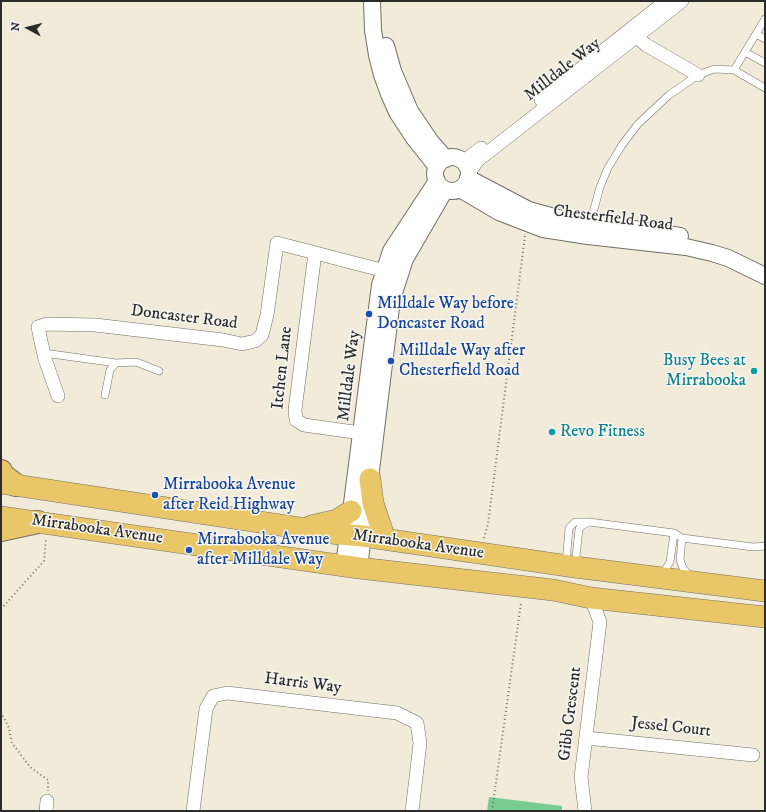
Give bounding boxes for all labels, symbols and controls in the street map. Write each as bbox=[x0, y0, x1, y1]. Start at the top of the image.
north arrow bbox=[8, 8, 48, 48]
text: N bbox=[9, 21, 24, 32]
street label: Milldale Way bbox=[521, 34, 605, 106]
street label: Chesterfield Road bbox=[552, 202, 674, 236]
place label: Milldale Way before Doncaster Road bbox=[377, 294, 514, 334]
street label: Doncaster Road bbox=[129, 301, 239, 335]
marker: Milldale Way before Doncaster Road bbox=[364, 309, 374, 319]
street label: Itchen Lane bbox=[269, 326, 297, 410]
street label: Milldale Way bbox=[334, 329, 366, 423]
place label: Milldale Way after Chesterfield Road bbox=[399, 341, 525, 381]
place label: Busy Bees at Mirrabooka bbox=[663, 351, 746, 391]
marker: Milldale Way after Chesterfield Road bbox=[386, 356, 396, 366]
marker: Busy Bees at Mirrabooka bbox=[749, 366, 759, 376]
place label: Revo Fitness bbox=[560, 422, 645, 442]
marker: Revo Fitness bbox=[547, 427, 557, 437]
place label: Mirrabooka Avenue after Reid Highway bbox=[163, 475, 296, 515]
marker: Mirrabooka Avenue after Reid Highway bbox=[150, 490, 160, 500]
street label: Mirrabooka Avenue bbox=[30, 511, 164, 549]
street label: Mirrabooka Avenue bbox=[351, 526, 485, 564]
place label: Mirrabooka Avenue after Milldale Way bbox=[197, 530, 330, 570]
marker: Mirrabooka Avenue after Milldale Way bbox=[184, 545, 194, 555]
street label: Gibb Crescent bbox=[555, 666, 587, 762]
street label: Harris Way bbox=[263, 669, 343, 699]
street label: Jessel Court bbox=[630, 714, 712, 742]

